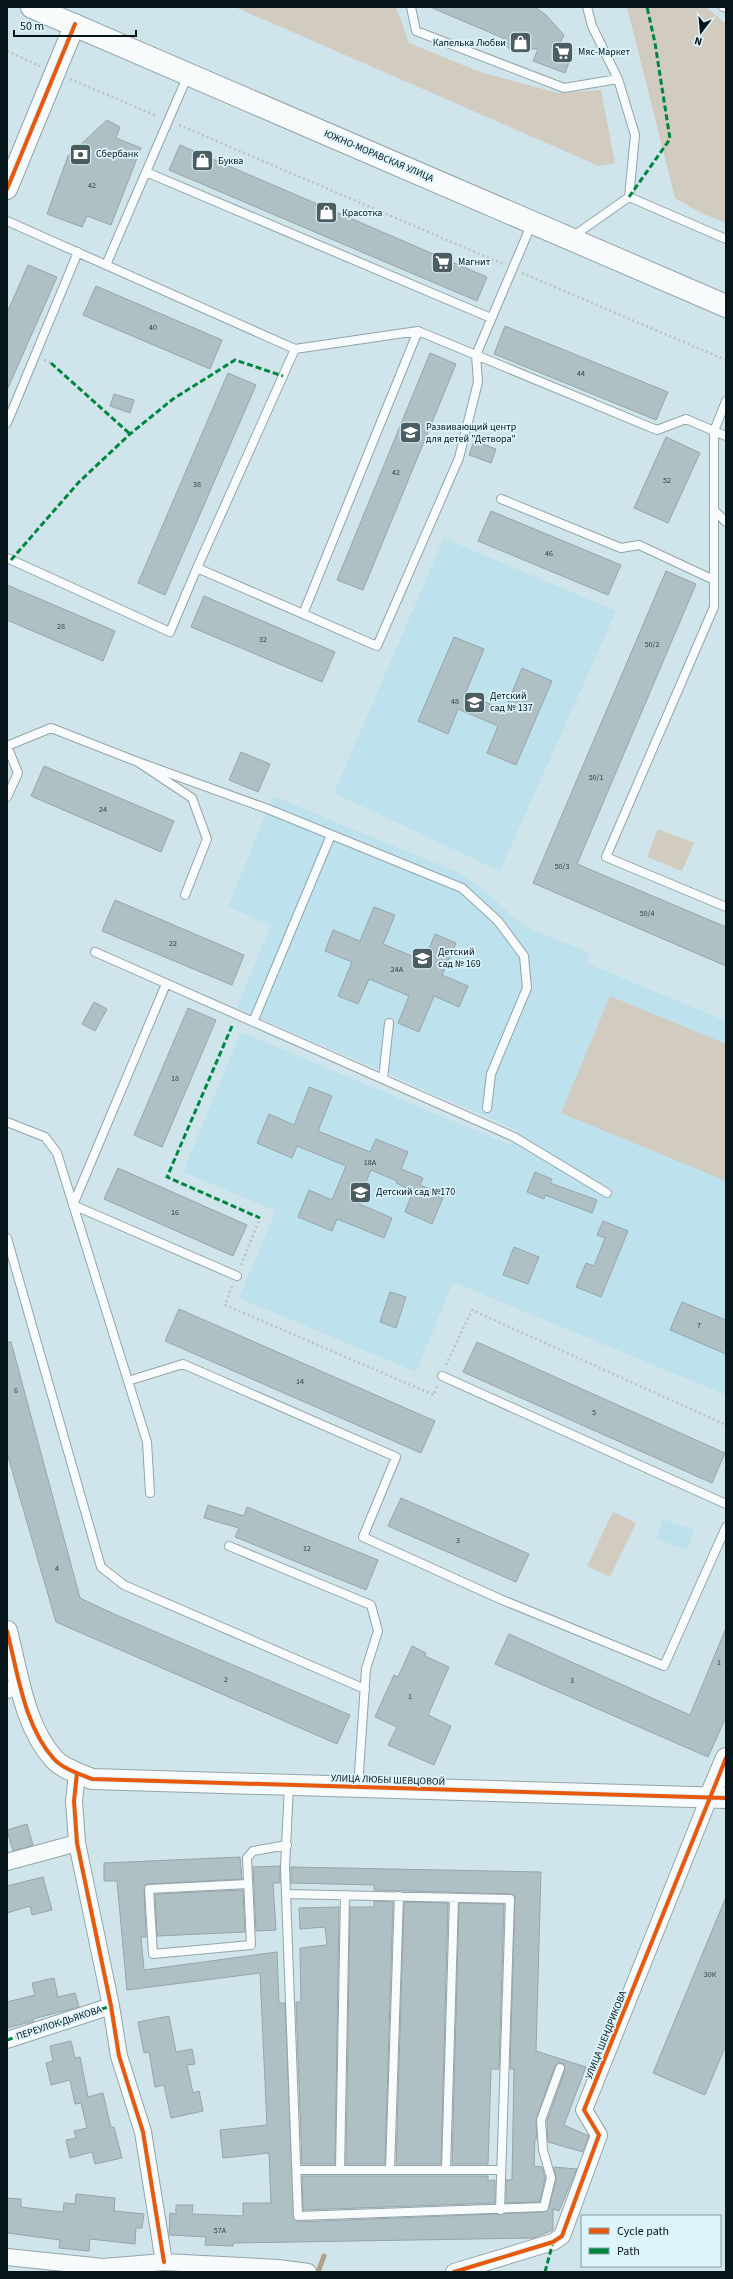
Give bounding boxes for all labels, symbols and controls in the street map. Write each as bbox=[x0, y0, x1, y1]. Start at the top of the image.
scale bar bbox=[14, 12, 136, 38]
north arrow bbox=[681, 12, 721, 52]
text: 50 m bbox=[20, 18, 44, 35]
shop icon: Капелька Любви bbox=[508, 30, 534, 56]
text: N bbox=[693, 33, 704, 49]
place label: Капелька Любви bbox=[433, 36, 506, 50]
supermarket icon: Мяс-Маркет bbox=[549, 39, 575, 65]
place label: Мяс-Маркет bbox=[578, 45, 630, 59]
street label: ЮЖНО-МОРАВСКАЯ УЛИЦА bbox=[322, 127, 437, 186]
bank icon: Сбербанк bbox=[67, 141, 93, 167]
place label: Сбербанк bbox=[96, 147, 138, 161]
shop icon: Буква bbox=[189, 148, 215, 174]
place label: Буква bbox=[218, 154, 243, 168]
house number: 42 bbox=[88, 180, 96, 191]
shop icon: Красотка bbox=[313, 200, 339, 226]
place label: Красотка bbox=[342, 206, 382, 220]
supermarket icon: Магнит bbox=[429, 249, 455, 275]
place label: Магнит bbox=[458, 255, 491, 269]
house number: 40 bbox=[149, 322, 157, 333]
house number: 44 bbox=[577, 368, 585, 379]
school or university icon: Развивающий центр для детей "Детвора" bbox=[397, 420, 423, 446]
place label: Развивающий центр для детей "Детвора" bbox=[426, 420, 517, 446]
house number: 42 bbox=[392, 467, 400, 478]
house number: 52 bbox=[663, 475, 671, 486]
house number: 38 bbox=[193, 479, 201, 490]
house number: 46 bbox=[545, 548, 553, 559]
house number: 28 bbox=[57, 621, 65, 632]
house number: 32 bbox=[259, 634, 267, 645]
house number: 50/2 bbox=[645, 639, 659, 650]
school or university icon: Детский сад № 137 bbox=[461, 689, 487, 715]
place label: Детский сад № 137 bbox=[490, 689, 533, 715]
house number: 48 bbox=[451, 696, 459, 707]
house number: 50/1 bbox=[589, 772, 603, 783]
house number: 24 bbox=[99, 804, 107, 815]
house number: 50/3 bbox=[555, 861, 569, 872]
house number: 50/4 bbox=[640, 908, 654, 919]
house number: 22 bbox=[169, 938, 177, 949]
school or university icon: Детский сад № 169 bbox=[410, 945, 436, 971]
place label: Детский сад № 169 bbox=[438, 945, 481, 971]
house number: 24А bbox=[391, 964, 404, 975]
house number: 18 bbox=[171, 1073, 179, 1084]
house number: 18А bbox=[364, 1157, 377, 1168]
school or university icon: Детский сад №170 bbox=[347, 1179, 373, 1205]
place label: Детский сад №170 bbox=[376, 1185, 455, 1199]
house number: 16 bbox=[171, 1207, 179, 1218]
house number: 7 bbox=[697, 1320, 701, 1331]
house number: 14 bbox=[296, 1376, 304, 1387]
house number: 6 bbox=[14, 1385, 18, 1396]
house number: 5 bbox=[592, 1407, 596, 1418]
house number: 3 bbox=[456, 1535, 460, 1546]
house number: 12 bbox=[303, 1543, 311, 1554]
house number: 4 bbox=[55, 1563, 59, 1574]
house number: 1 bbox=[717, 1657, 721, 1668]
house number: 2 bbox=[224, 1674, 228, 1685]
house number: 3 bbox=[570, 1675, 574, 1686]
house number: 1 bbox=[408, 1691, 412, 1702]
street label: УЛИЦА ЛЮБЫ ШЕВЦОВОЙ bbox=[331, 1771, 445, 1789]
house number: 30К bbox=[704, 1969, 717, 1980]
street label: УЛИЦА ШЕНДРИКОВА bbox=[582, 1988, 630, 2081]
street label: ПЕРЕУЛОК ДЬЯКОВА bbox=[14, 2002, 104, 2043]
legend bbox=[581, 2215, 721, 2267]
text: Cycle path bbox=[617, 2223, 669, 2240]
house number: 57А bbox=[214, 2225, 227, 2236]
text: Path bbox=[617, 2243, 640, 2260]

